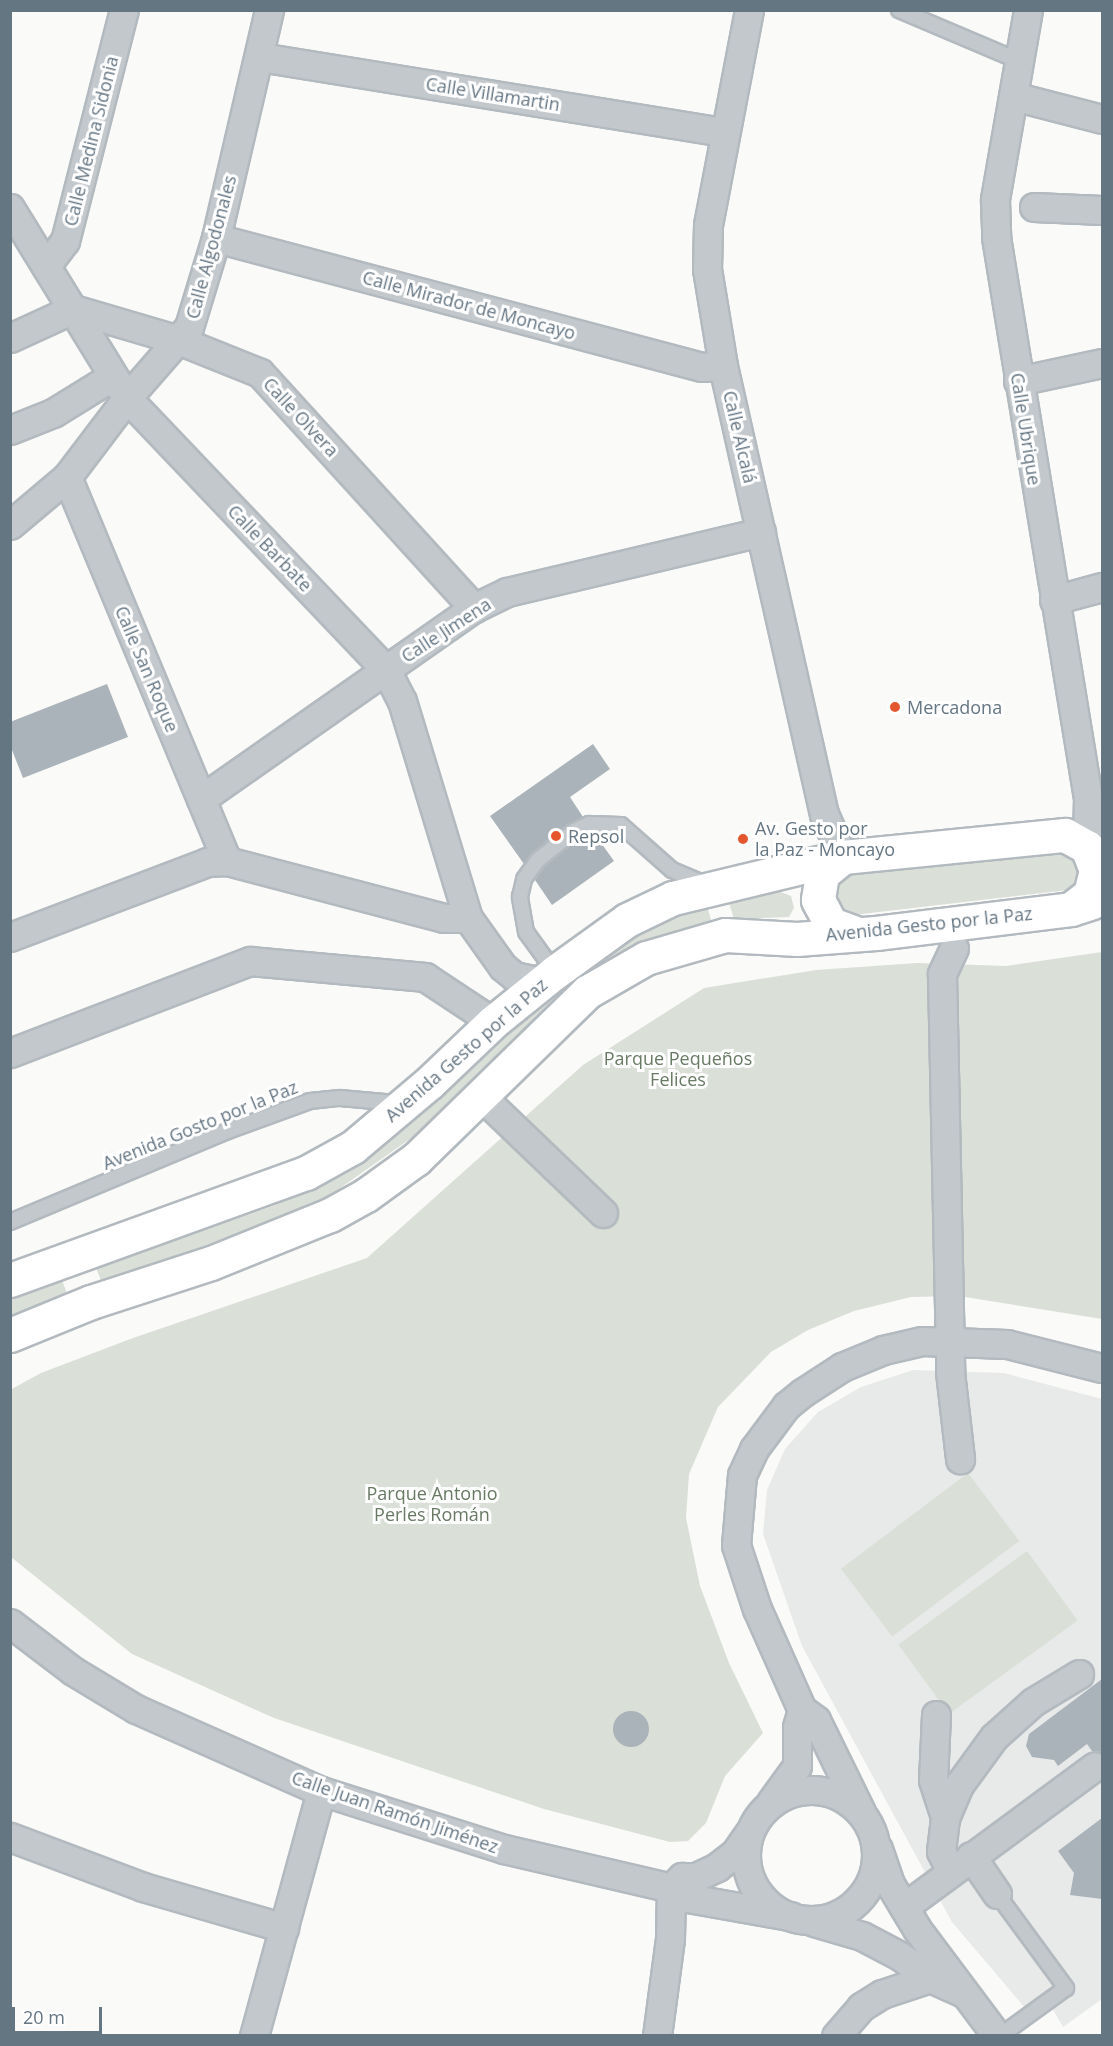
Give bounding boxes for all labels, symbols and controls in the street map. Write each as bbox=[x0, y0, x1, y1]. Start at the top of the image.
street label: Calle Medina Sidonia bbox=[59, 54, 123, 228]
street label: Calle Villamartin bbox=[424, 73, 562, 115]
street label: Calle Algodonales bbox=[181, 173, 241, 321]
street label: Calle Mirador de Moncayo bbox=[360, 266, 578, 344]
street label: Calle Ubrique bbox=[1006, 371, 1046, 487]
street label: Calle Olvera bbox=[259, 373, 343, 461]
street label: Calle Alcalá bbox=[719, 389, 761, 485]
street label: Calle Barbate bbox=[223, 500, 317, 596]
street label: Calle Jimena bbox=[397, 593, 495, 667]
street label: Calle San Roque bbox=[111, 603, 183, 735]
place label: Mercadona bbox=[907, 696, 1002, 718]
marker: Mercadona bbox=[888, 700, 902, 714]
place label: Av. Gesto por la Paz - Moncayo bbox=[755, 818, 895, 860]
place label: Repsol bbox=[568, 825, 624, 847]
marker: Repsol bbox=[549, 829, 563, 843]
marker: Av. Gesto por la Paz - Moncayo bbox=[736, 832, 750, 846]
street label: Avenida Gesto por la Paz bbox=[825, 902, 1033, 946]
street label: Avenida Gesto por la Paz bbox=[380, 974, 552, 1126]
park label: Parque Pequeños Felices bbox=[604, 1048, 752, 1090]
street label: Avenida Gosto por la Paz bbox=[99, 1076, 301, 1174]
park label: Parque Antonio Perles Román bbox=[366, 1483, 498, 1526]
street label: Calle Juan Ramón Jiménez bbox=[289, 1766, 501, 1858]
scale bar bbox=[15, 1995, 105, 2033]
text: 20 m bbox=[23, 2005, 65, 2029]

